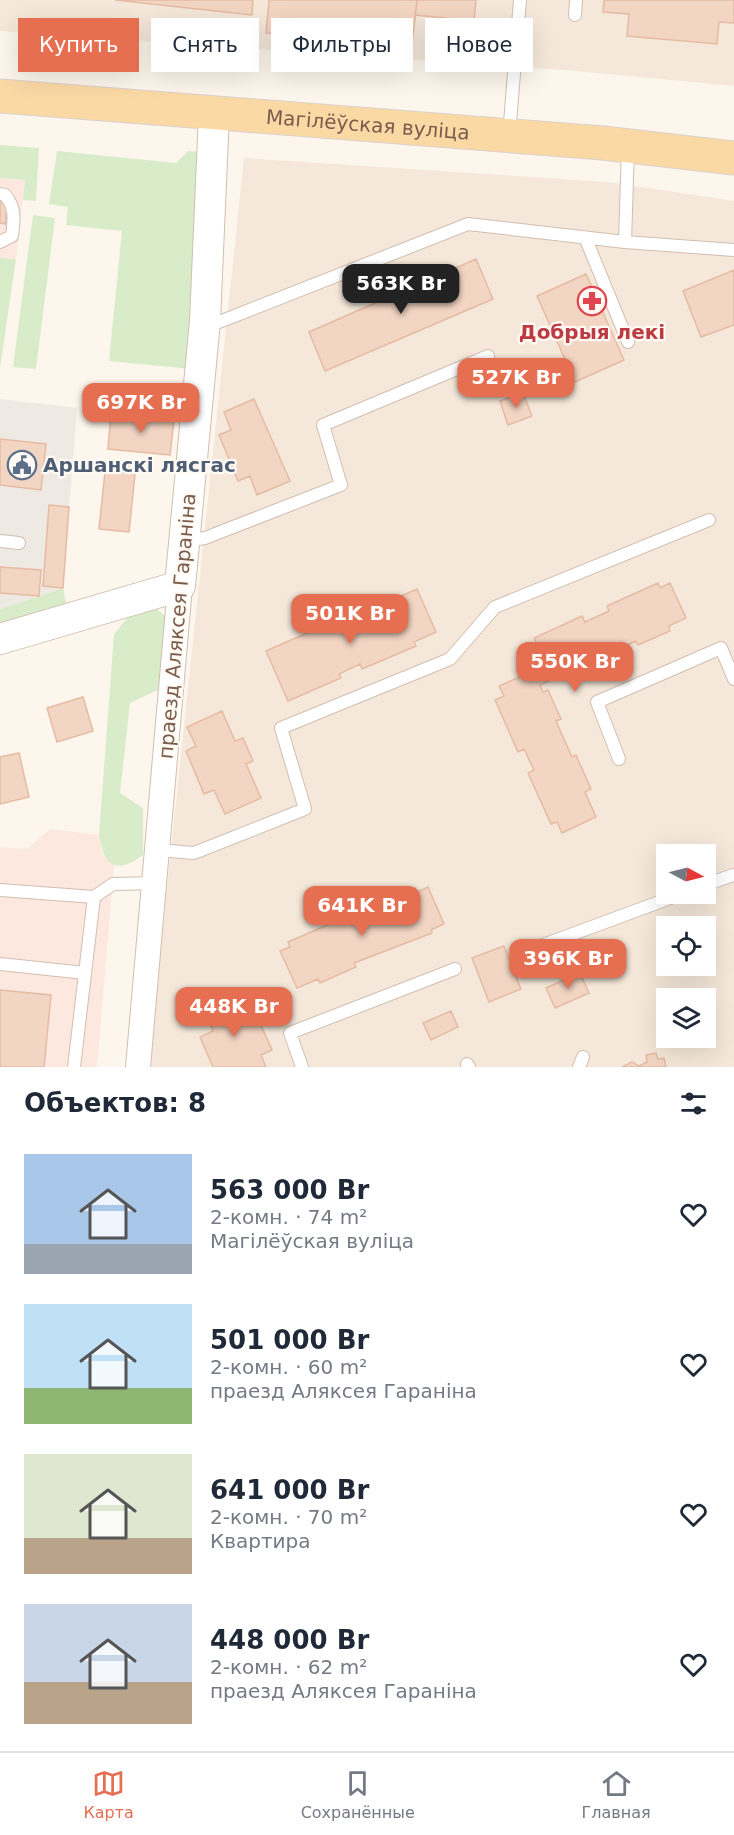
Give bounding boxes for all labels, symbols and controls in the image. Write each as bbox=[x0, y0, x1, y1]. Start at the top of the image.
chip: Купить bbox=[18, 18, 139, 72]
chip: Снять bbox=[151, 18, 259, 72]
chip: Фильтры bbox=[271, 18, 413, 72]
chip: Новое bbox=[425, 18, 533, 72]
street label: Магілёўская вуліца bbox=[265, 105, 471, 145]
pin: 563K Br bbox=[346, 264, 456, 315]
text: 563K Br bbox=[356, 271, 446, 295]
pharmacy icon: Добрыя лекі bbox=[576, 285, 608, 317]
place label: Добрыя лекі bbox=[519, 320, 665, 344]
pin: 527K Br bbox=[461, 358, 571, 409]
text: 527K Br bbox=[471, 365, 561, 389]
pin: 697K Br bbox=[86, 383, 196, 434]
text: 697K Br bbox=[96, 390, 186, 414]
public building icon: Аршанскі лясгас bbox=[6, 449, 38, 481]
place label: Аршанскі лясгас bbox=[43, 453, 236, 477]
street label: праезд Аляксея Гараніна bbox=[153, 492, 201, 760]
pin: 501K Br bbox=[295, 594, 405, 645]
text: 501K Br bbox=[305, 601, 395, 625]
pin: 550K Br bbox=[520, 642, 630, 693]
text: 550K Br bbox=[530, 649, 620, 673]
north arrow bbox=[656, 844, 716, 904]
map controls bbox=[656, 844, 716, 1048]
pin: 641K Br bbox=[307, 886, 417, 937]
text: 641K Br bbox=[317, 893, 407, 917]
button: locate bbox=[656, 916, 716, 976]
pin: 396K Br bbox=[513, 939, 623, 990]
text: 396K Br bbox=[523, 946, 613, 970]
pin: 448K Br bbox=[179, 987, 289, 1038]
button: layers bbox=[656, 988, 716, 1048]
text: 448K Br bbox=[189, 994, 279, 1018]
icon: filters bbox=[677, 1087, 710, 1120]
text: Объектов: 8 bbox=[24, 1088, 206, 1118]
text: 563 000 Br bbox=[210, 1175, 369, 1205]
icon: home bbox=[72, 1178, 144, 1250]
icon: heart bbox=[677, 1198, 710, 1231]
text: 2-комн. · 74 m² bbox=[210, 1205, 367, 1229]
text: Магілёўская вуліца bbox=[210, 1229, 414, 1253]
text: 501 000 Br bbox=[210, 1325, 369, 1355]
icon: home bbox=[72, 1328, 144, 1400]
icon: heart bbox=[677, 1348, 710, 1381]
text: 2-комн. · 60 m² bbox=[210, 1355, 367, 1379]
text: праезд Аляксея Гараніна bbox=[210, 1379, 477, 1403]
text: 641 000 Br bbox=[210, 1475, 369, 1505]
icon: home bbox=[72, 1478, 144, 1550]
icon: heart bbox=[677, 1498, 710, 1531]
text: 2-комн. · 70 m² bbox=[210, 1505, 367, 1529]
text: Квартира bbox=[210, 1529, 311, 1553]
text: 448 000 Br bbox=[210, 1625, 369, 1655]
icon: home bbox=[72, 1628, 144, 1700]
icon: heart bbox=[677, 1648, 710, 1681]
text: 2-комн. · 62 m² bbox=[210, 1655, 367, 1679]
text: праезд Аляксея Гараніна bbox=[210, 1679, 477, 1703]
tab: Карта bbox=[83, 1767, 134, 1822]
tab: Сохранённые bbox=[301, 1767, 415, 1822]
tab: Главная bbox=[582, 1767, 651, 1822]

